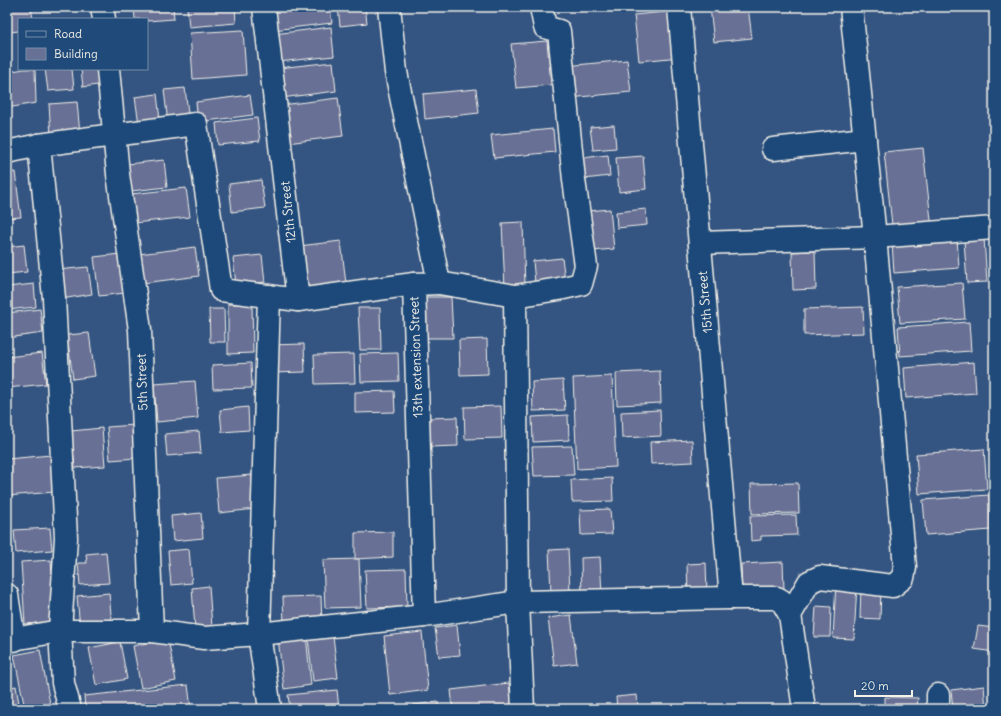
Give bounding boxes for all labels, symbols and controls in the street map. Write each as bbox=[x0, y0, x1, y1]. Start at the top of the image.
legend bbox=[18, 18, 148, 70]
text: Road bbox=[54, 26, 82, 41]
text: Building bbox=[54, 46, 98, 61]
street label: 12th Street bbox=[276, 180, 300, 244]
street label: 15th Street bbox=[694, 270, 716, 334]
street label: 13th extension Street bbox=[405, 296, 427, 418]
street label: 5th Street bbox=[132, 353, 151, 411]
scale bar bbox=[855, 672, 912, 698]
text: 20 m bbox=[861, 678, 889, 693]

